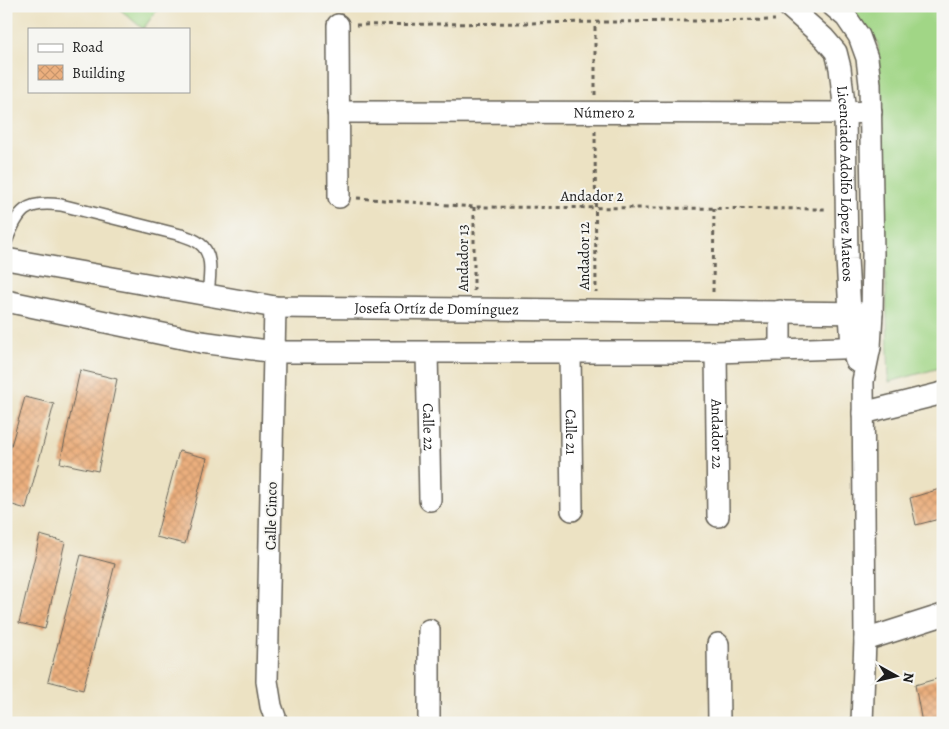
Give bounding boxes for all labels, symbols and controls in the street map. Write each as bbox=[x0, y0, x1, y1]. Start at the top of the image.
legend bbox=[28, 28, 190, 92]
text: Road bbox=[72, 37, 104, 57]
text: Building bbox=[72, 63, 125, 83]
street label: Licenciado Adolfo López Mateos bbox=[832, 84, 858, 282]
street label: Número 2 bbox=[573, 102, 635, 123]
street label: Andador 2 bbox=[559, 186, 624, 206]
street label: Andador 12 bbox=[574, 222, 594, 291]
street label: Andador 13 bbox=[453, 224, 473, 293]
street label: Josefa Ortíz de Domínguez bbox=[354, 298, 519, 319]
street label: Andador 22 bbox=[707, 398, 727, 469]
street label: Calle 22 bbox=[418, 403, 439, 451]
street label: Calle 21 bbox=[561, 409, 581, 455]
street label: Calle Cinco bbox=[260, 482, 282, 550]
north arrow bbox=[872, 652, 922, 702]
text: N bbox=[898, 671, 918, 684]

